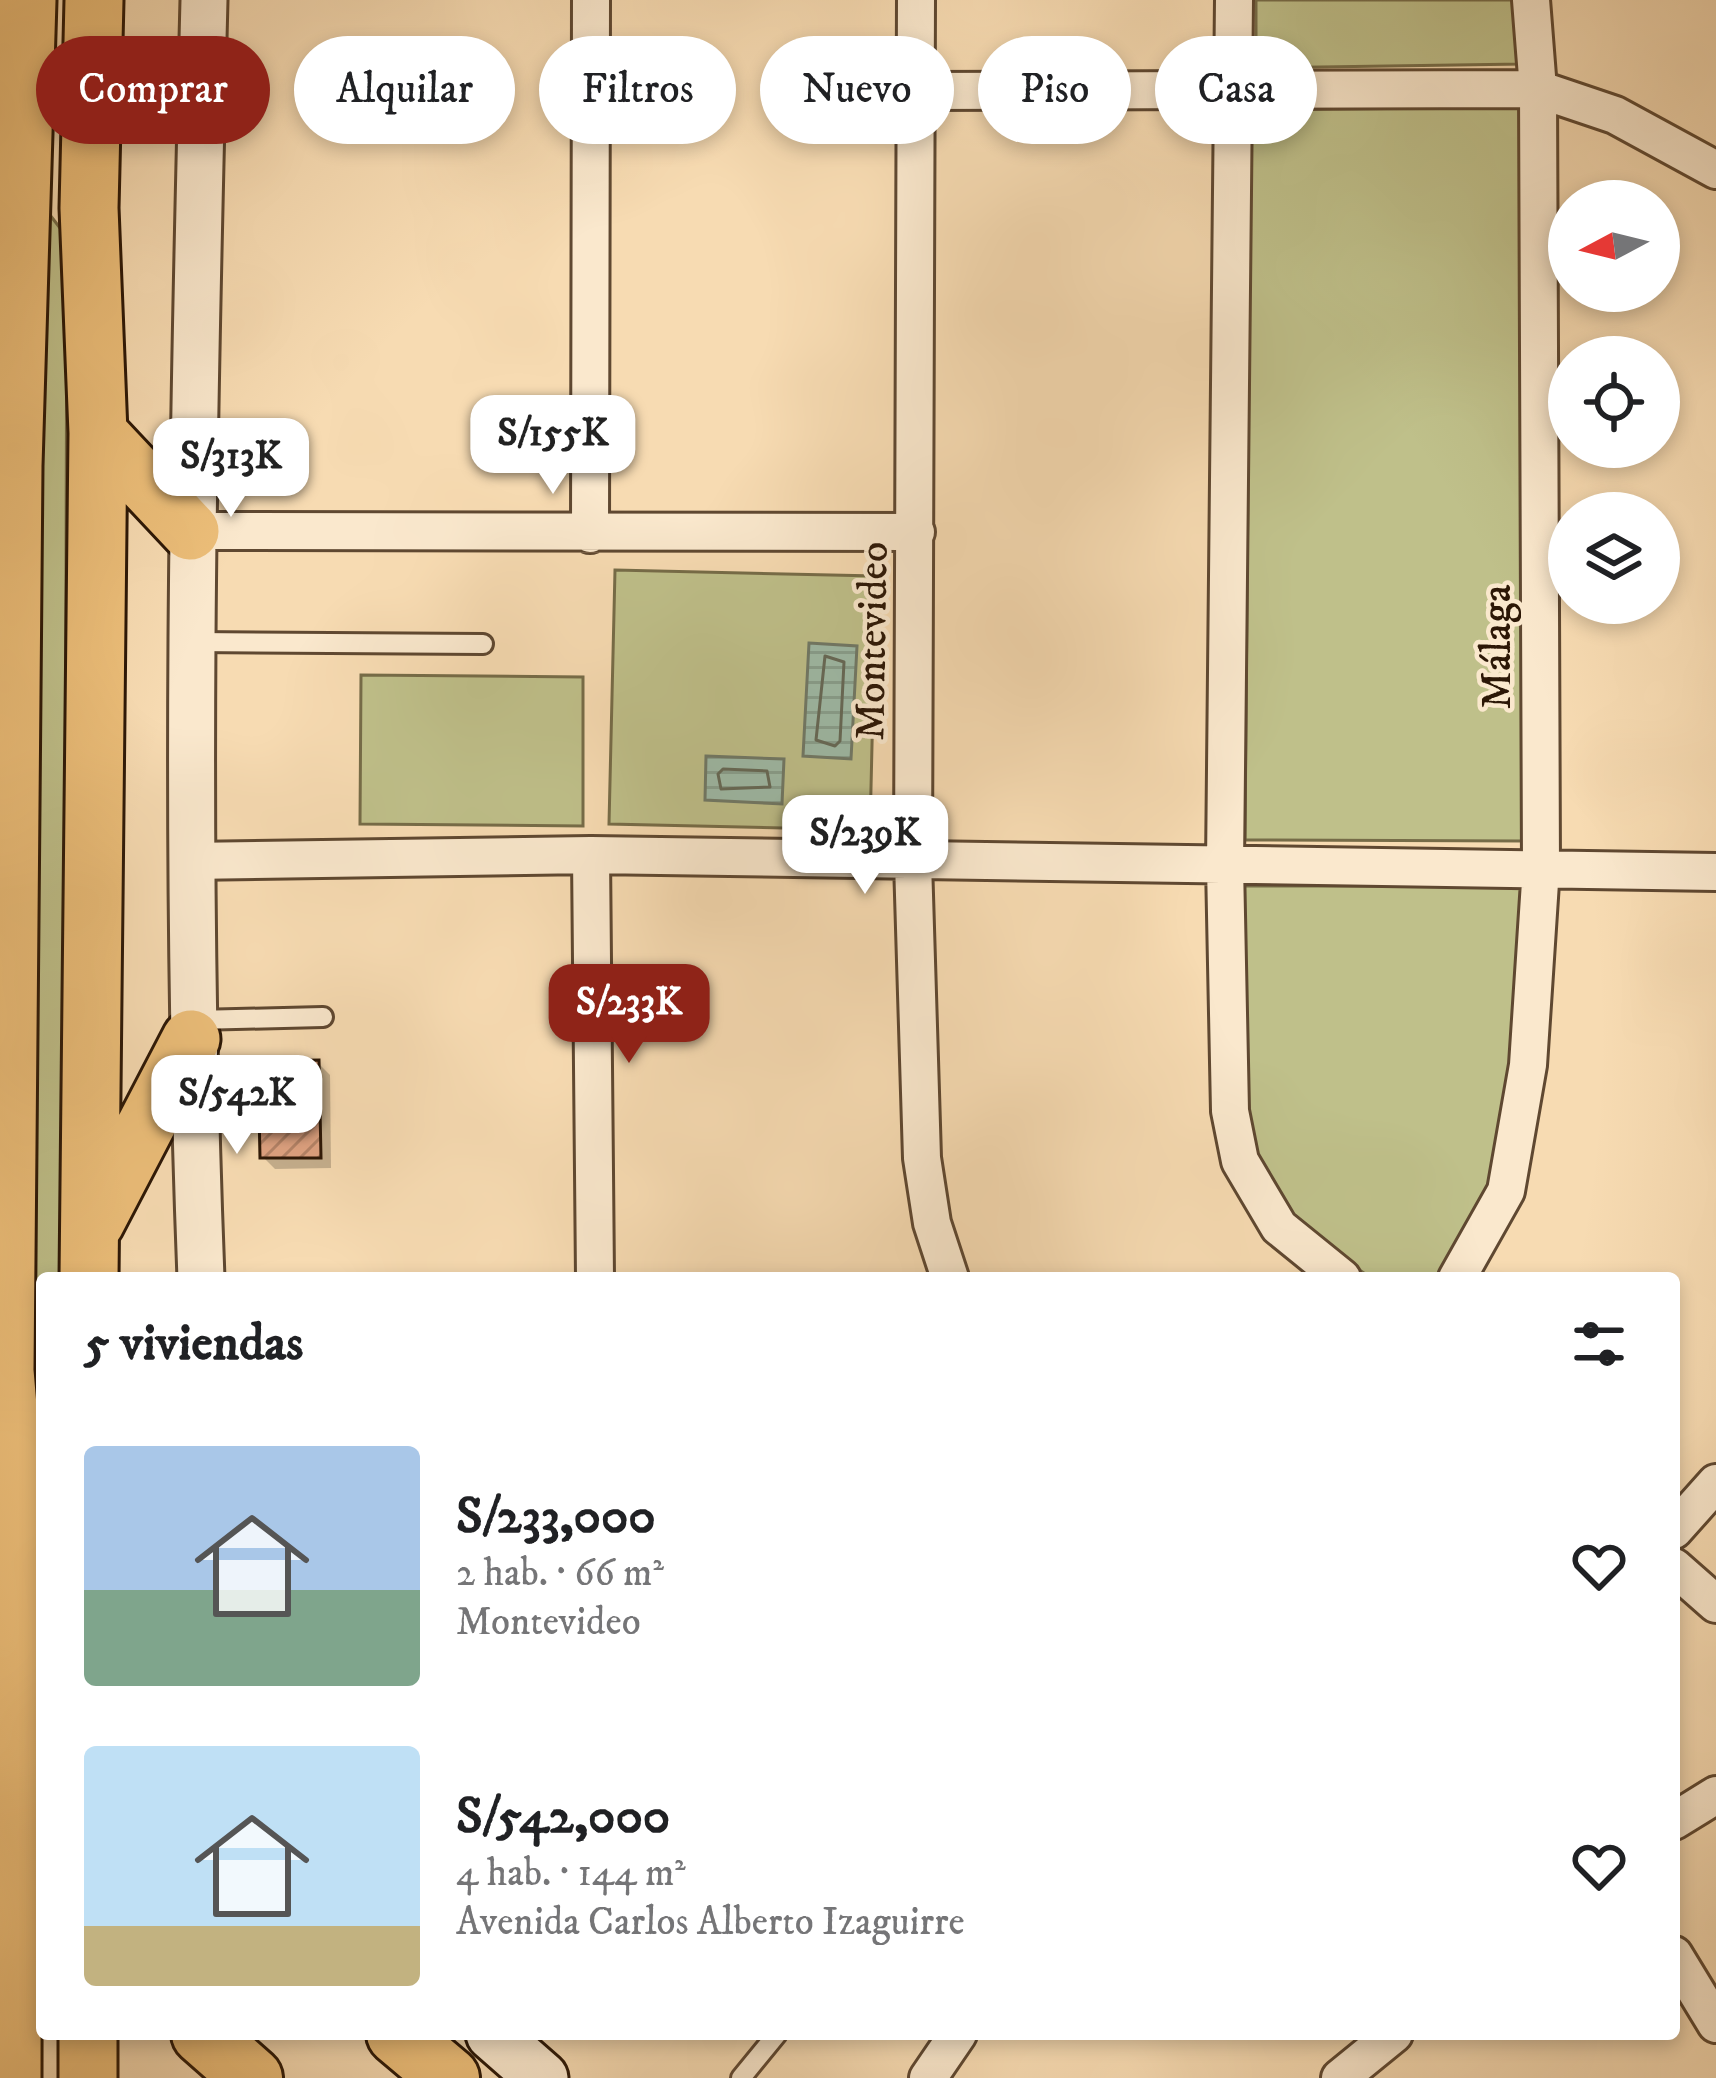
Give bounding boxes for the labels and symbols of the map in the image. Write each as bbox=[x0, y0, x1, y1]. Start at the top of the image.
north arrow bbox=[1548, 180, 1680, 312]
pin: S/155K bbox=[455, 395, 651, 497]
pin: S/313K bbox=[133, 418, 329, 520]
street label: Montevideo bbox=[845, 541, 901, 741]
street label: Málaga bbox=[1472, 584, 1524, 709]
pin: S/239K bbox=[767, 795, 963, 897]
pin: S/233K bbox=[531, 964, 727, 1066]
pin: S/542K bbox=[139, 1055, 335, 1157]

